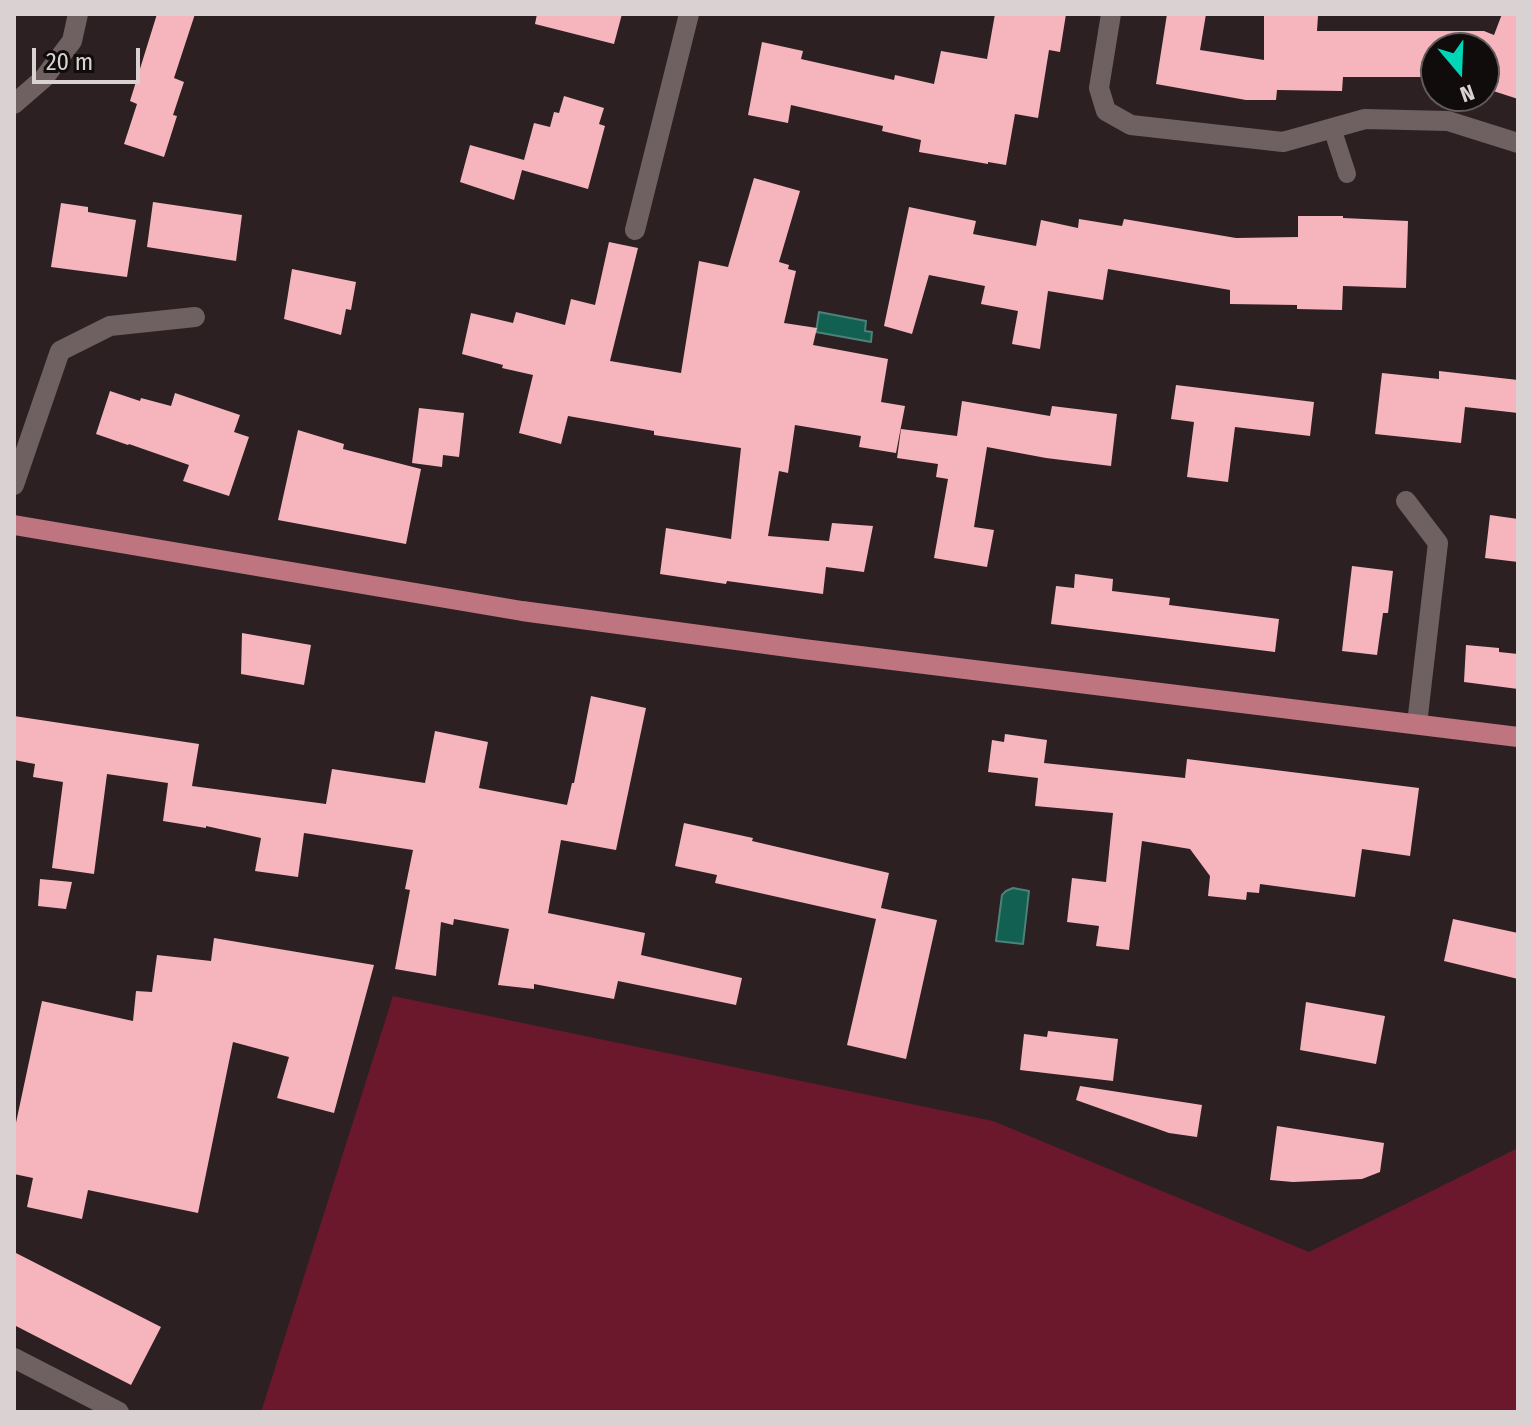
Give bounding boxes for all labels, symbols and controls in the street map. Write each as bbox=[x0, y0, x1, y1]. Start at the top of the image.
scale bar bbox=[36, 32, 144, 82]
north arrow bbox=[1420, 32, 1500, 112]
text: 20 m bbox=[46, 48, 93, 76]
text: N bbox=[1457, 78, 1478, 108]

